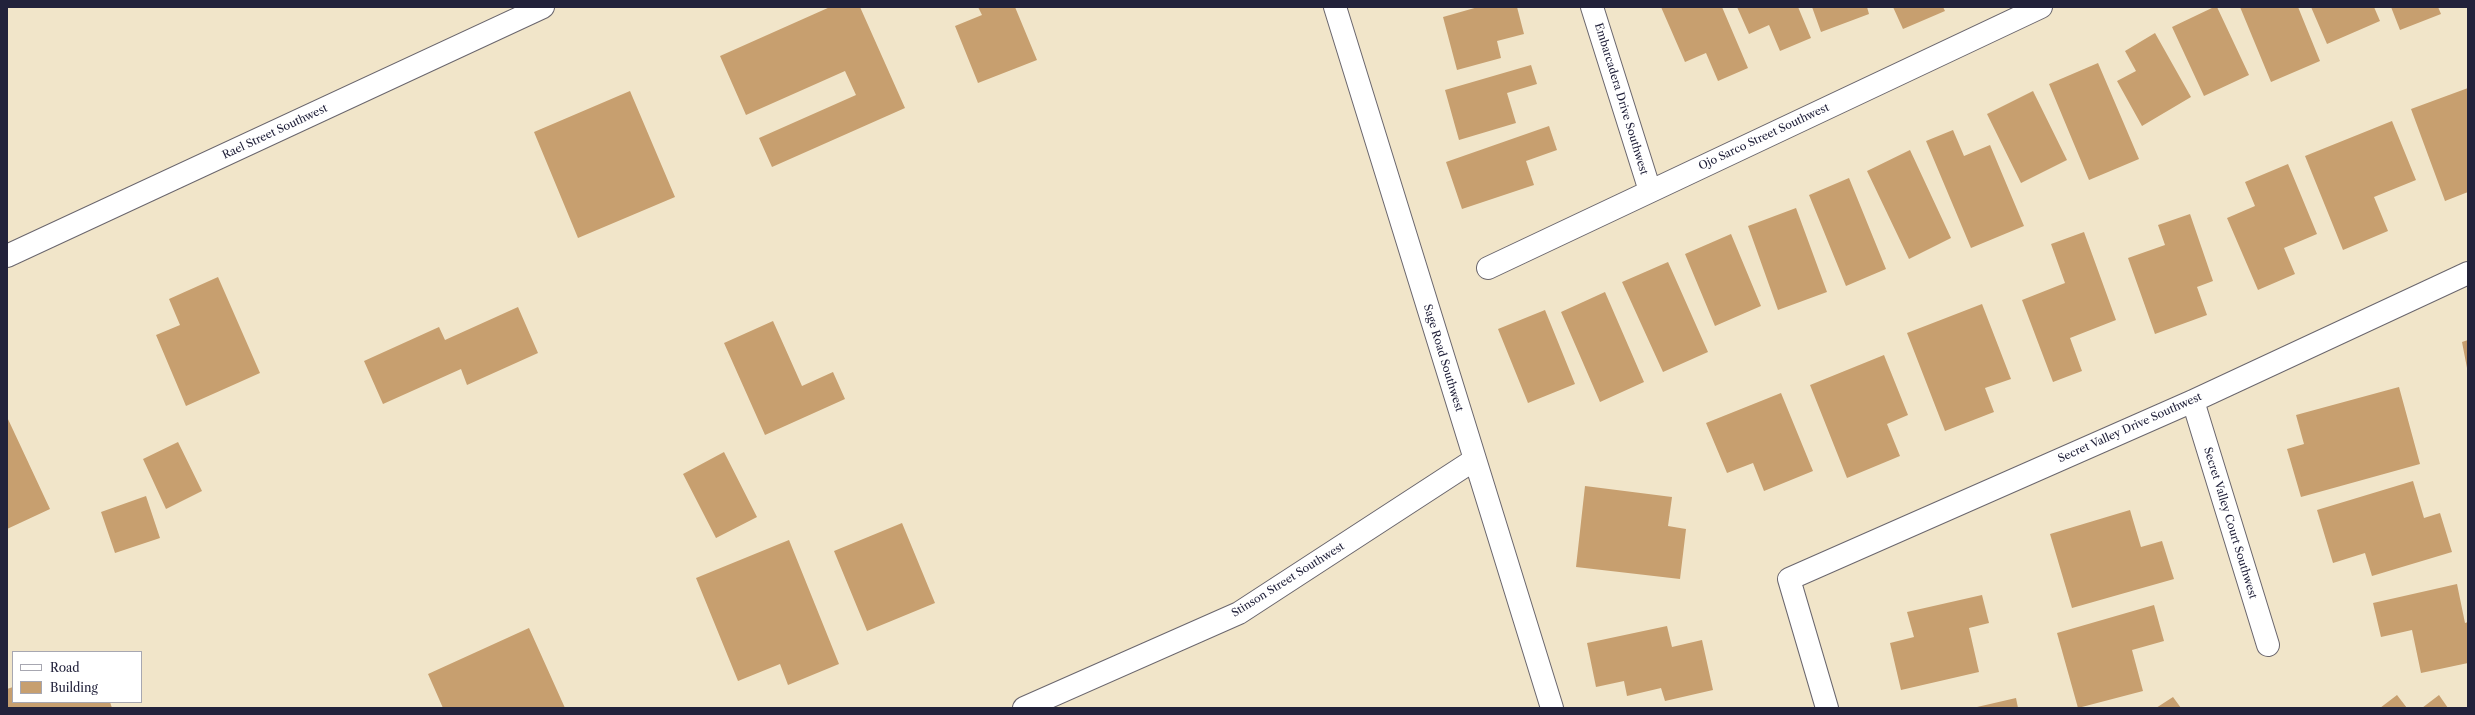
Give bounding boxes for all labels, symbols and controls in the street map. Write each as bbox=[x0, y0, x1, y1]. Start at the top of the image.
street label: Embarcadera Drive Southwest bbox=[1592, 21, 1650, 177]
street label: Ojo Sarco Street Southwest bbox=[1697, 101, 1831, 173]
street label: Rael Street Southwest bbox=[220, 102, 330, 162]
street label: Sage Road Southwest bbox=[1420, 303, 1466, 413]
street label: Secret Valley Drive Southwest bbox=[2056, 390, 2204, 466]
street label: Secret Valley Court Southwest bbox=[2201, 446, 2259, 600]
street label: Stinson Street Southwest bbox=[1229, 540, 1347, 620]
legend bbox=[12, 651, 142, 703]
text: Road bbox=[50, 660, 80, 675]
text: Building bbox=[50, 680, 98, 695]

